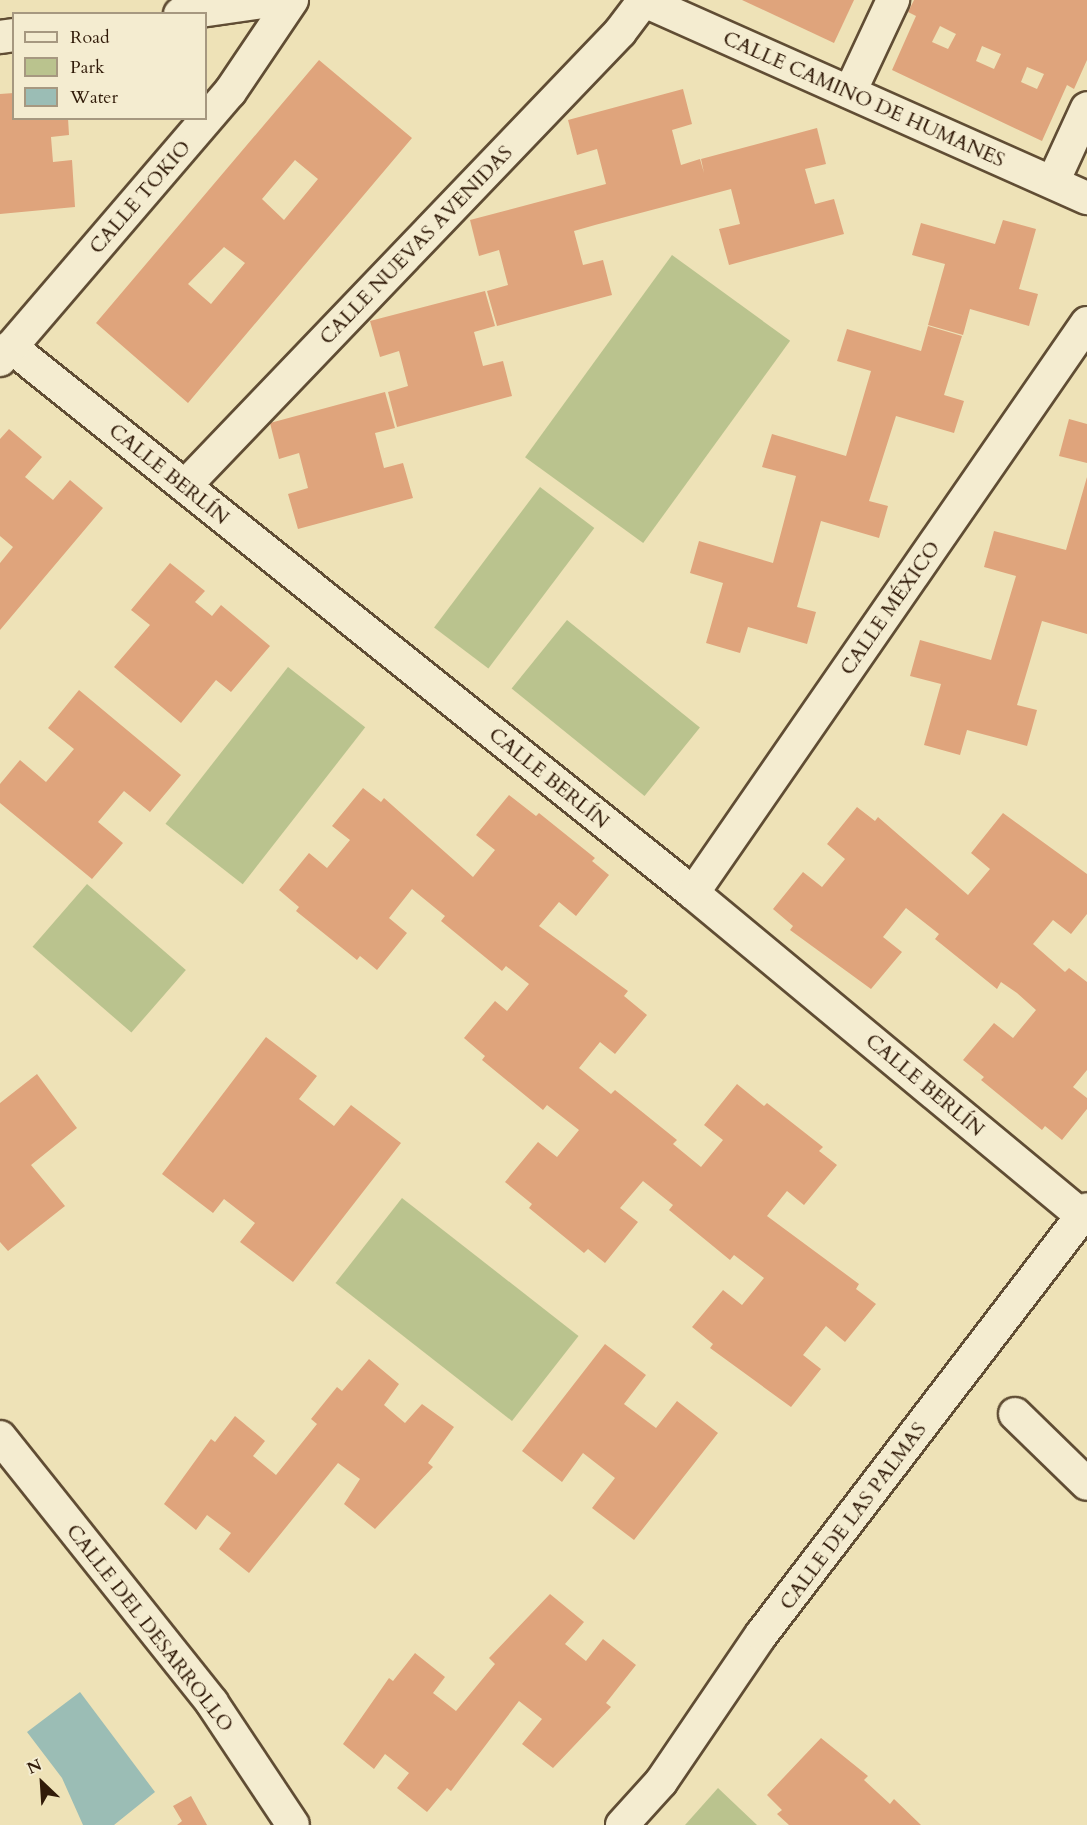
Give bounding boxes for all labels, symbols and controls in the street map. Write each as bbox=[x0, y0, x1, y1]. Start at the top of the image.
legend bbox=[12, 12, 207, 120]
text: Road bbox=[70, 25, 110, 50]
street label: CALLE CAMINO DE HUMANES bbox=[719, 26, 1009, 172]
text: Park bbox=[70, 55, 105, 80]
text: Water bbox=[70, 85, 118, 110]
street label: CALLE TOKIO bbox=[84, 135, 196, 259]
street label: CALLE NUEVAS AVENIDAS bbox=[315, 141, 517, 349]
street label: CALLE BERLÍN bbox=[104, 418, 234, 530]
street label: CALLE MÉXICO bbox=[835, 537, 945, 679]
street label: CALLE BERLÍN bbox=[484, 722, 614, 834]
street label: CALLE BERLÍN bbox=[861, 1028, 989, 1142]
street label: CALLE DE LAS PALMAS bbox=[775, 1418, 931, 1614]
street label: CALLE DEL DESARROLLO bbox=[61, 1519, 239, 1737]
north arrow bbox=[12, 1753, 72, 1813]
text: N bbox=[23, 1754, 45, 1780]

